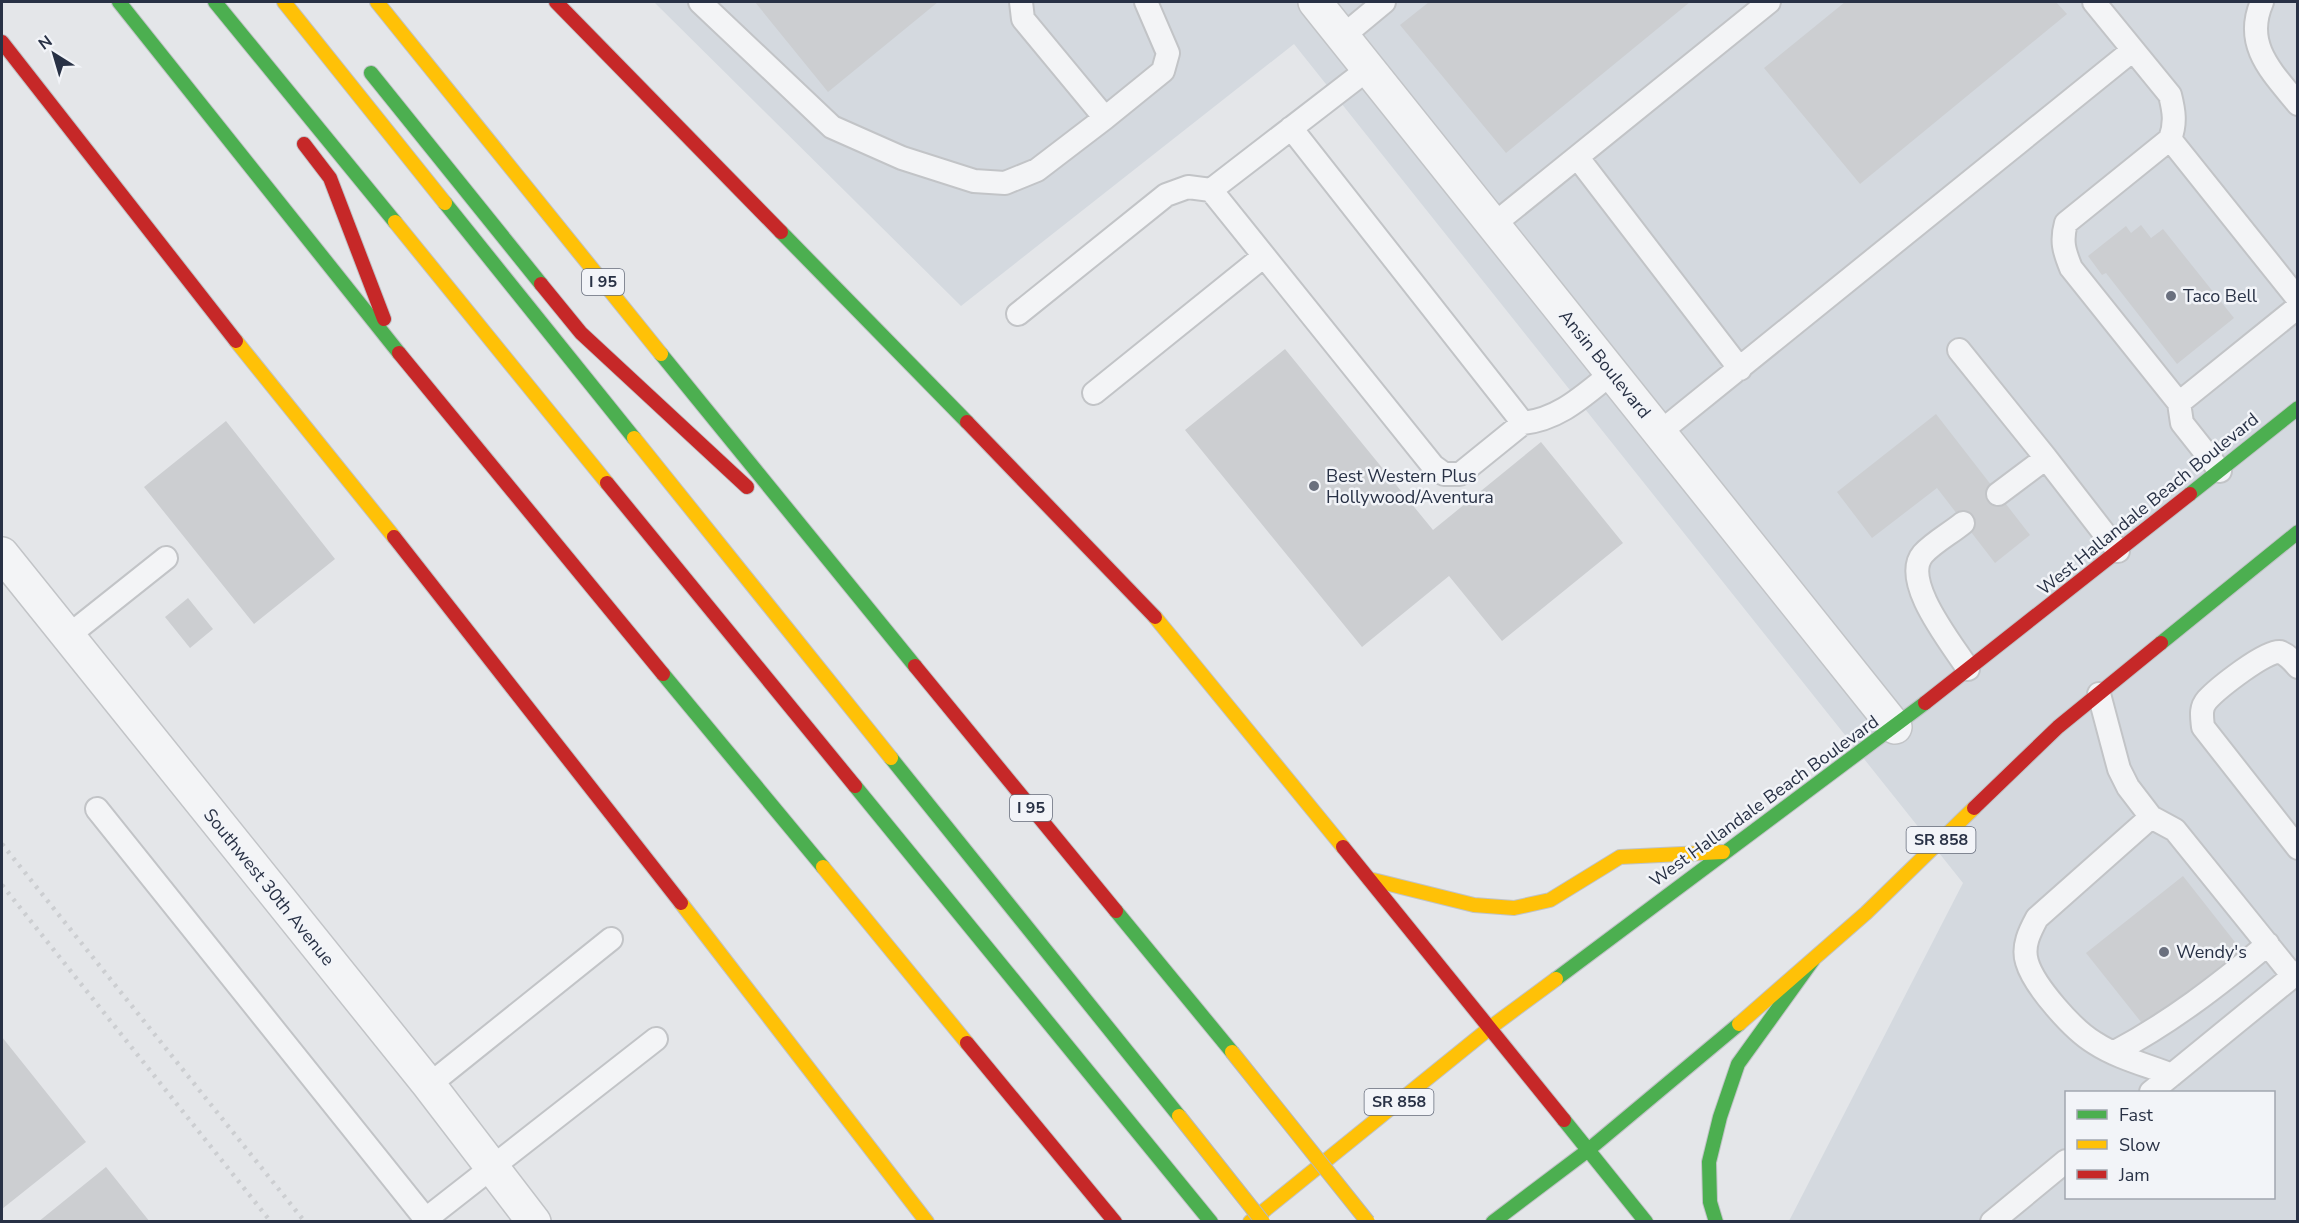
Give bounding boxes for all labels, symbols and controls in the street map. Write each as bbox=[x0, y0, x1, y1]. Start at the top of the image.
north arrow bbox=[24, 24, 84, 84]
text: N bbox=[34, 30, 57, 55]
road number: I 95 bbox=[582, 269, 624, 295]
place label: Taco Bell bbox=[2183, 284, 2258, 308]
marker: Taco Bell bbox=[2164, 289, 2178, 303]
street label: Ansin Boulevard bbox=[1554, 305, 1656, 423]
street label: West Hallandale Beach Boulevard bbox=[2032, 407, 2264, 601]
place label: Best Western Plus Hollywood/Aventura bbox=[1326, 464, 1494, 509]
marker: Best Western Plus Hollywood/Aventura bbox=[1307, 479, 1321, 493]
street label: West Hallandale Beach Boulevard bbox=[1645, 710, 1883, 892]
road number: I 95 bbox=[1010, 795, 1052, 821]
street label: Southwest 30th Avenue bbox=[198, 803, 340, 971]
road number: SR 858 bbox=[1906, 827, 1976, 853]
place label: Wendy's bbox=[2176, 940, 2247, 964]
marker: Wendy's bbox=[2157, 945, 2171, 959]
road number: SR 858 bbox=[1364, 1089, 1434, 1115]
legend bbox=[2065, 1091, 2275, 1199]
text: Fast bbox=[2119, 1103, 2154, 1127]
text: Slow bbox=[2119, 1133, 2160, 1157]
text: Jam bbox=[2118, 1163, 2150, 1187]

